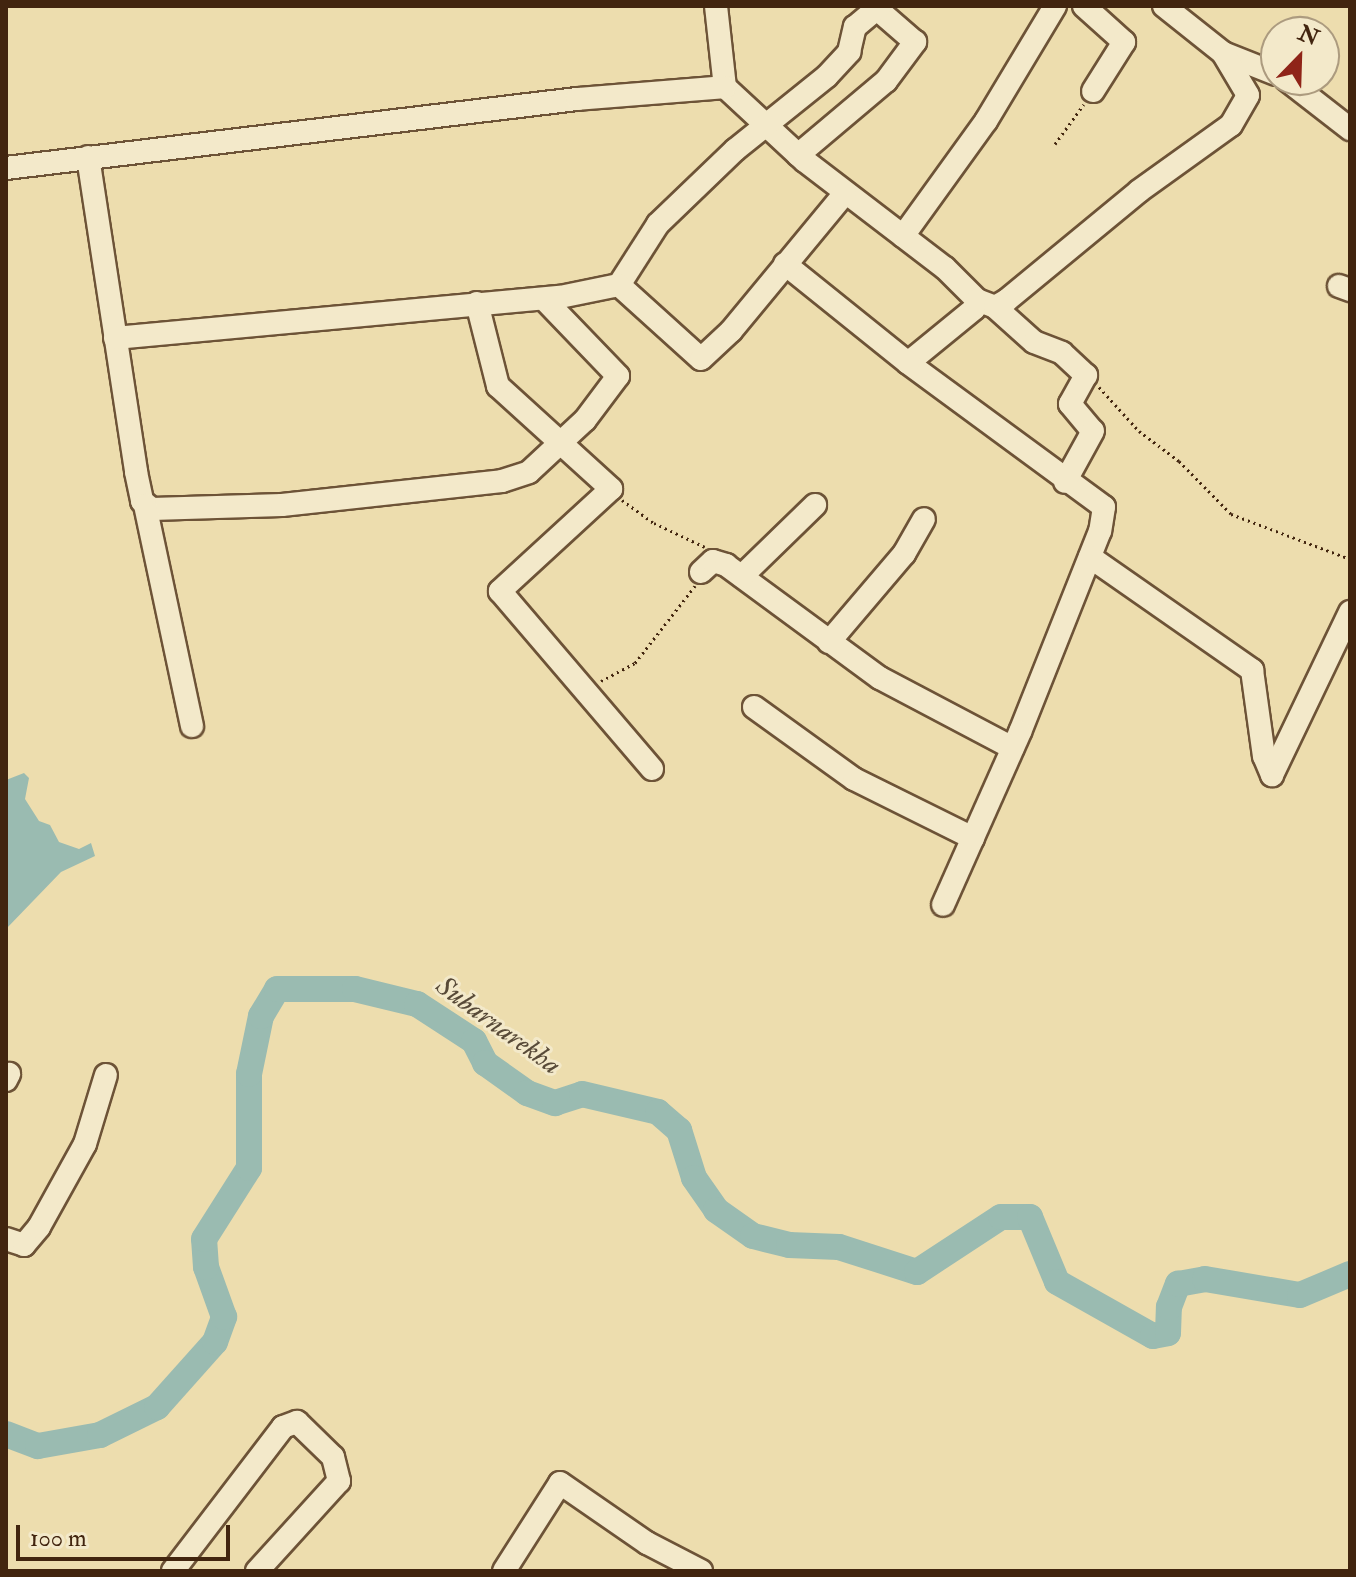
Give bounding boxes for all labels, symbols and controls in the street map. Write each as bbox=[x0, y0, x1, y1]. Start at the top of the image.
north arrow bbox=[1260, 16, 1340, 96]
text: N bbox=[1294, 19, 1323, 52]
water label: Subarnarekha bbox=[429, 970, 567, 1082]
scale bar bbox=[20, 1509, 234, 1559]
text: 100 m bbox=[30, 1523, 87, 1554]

